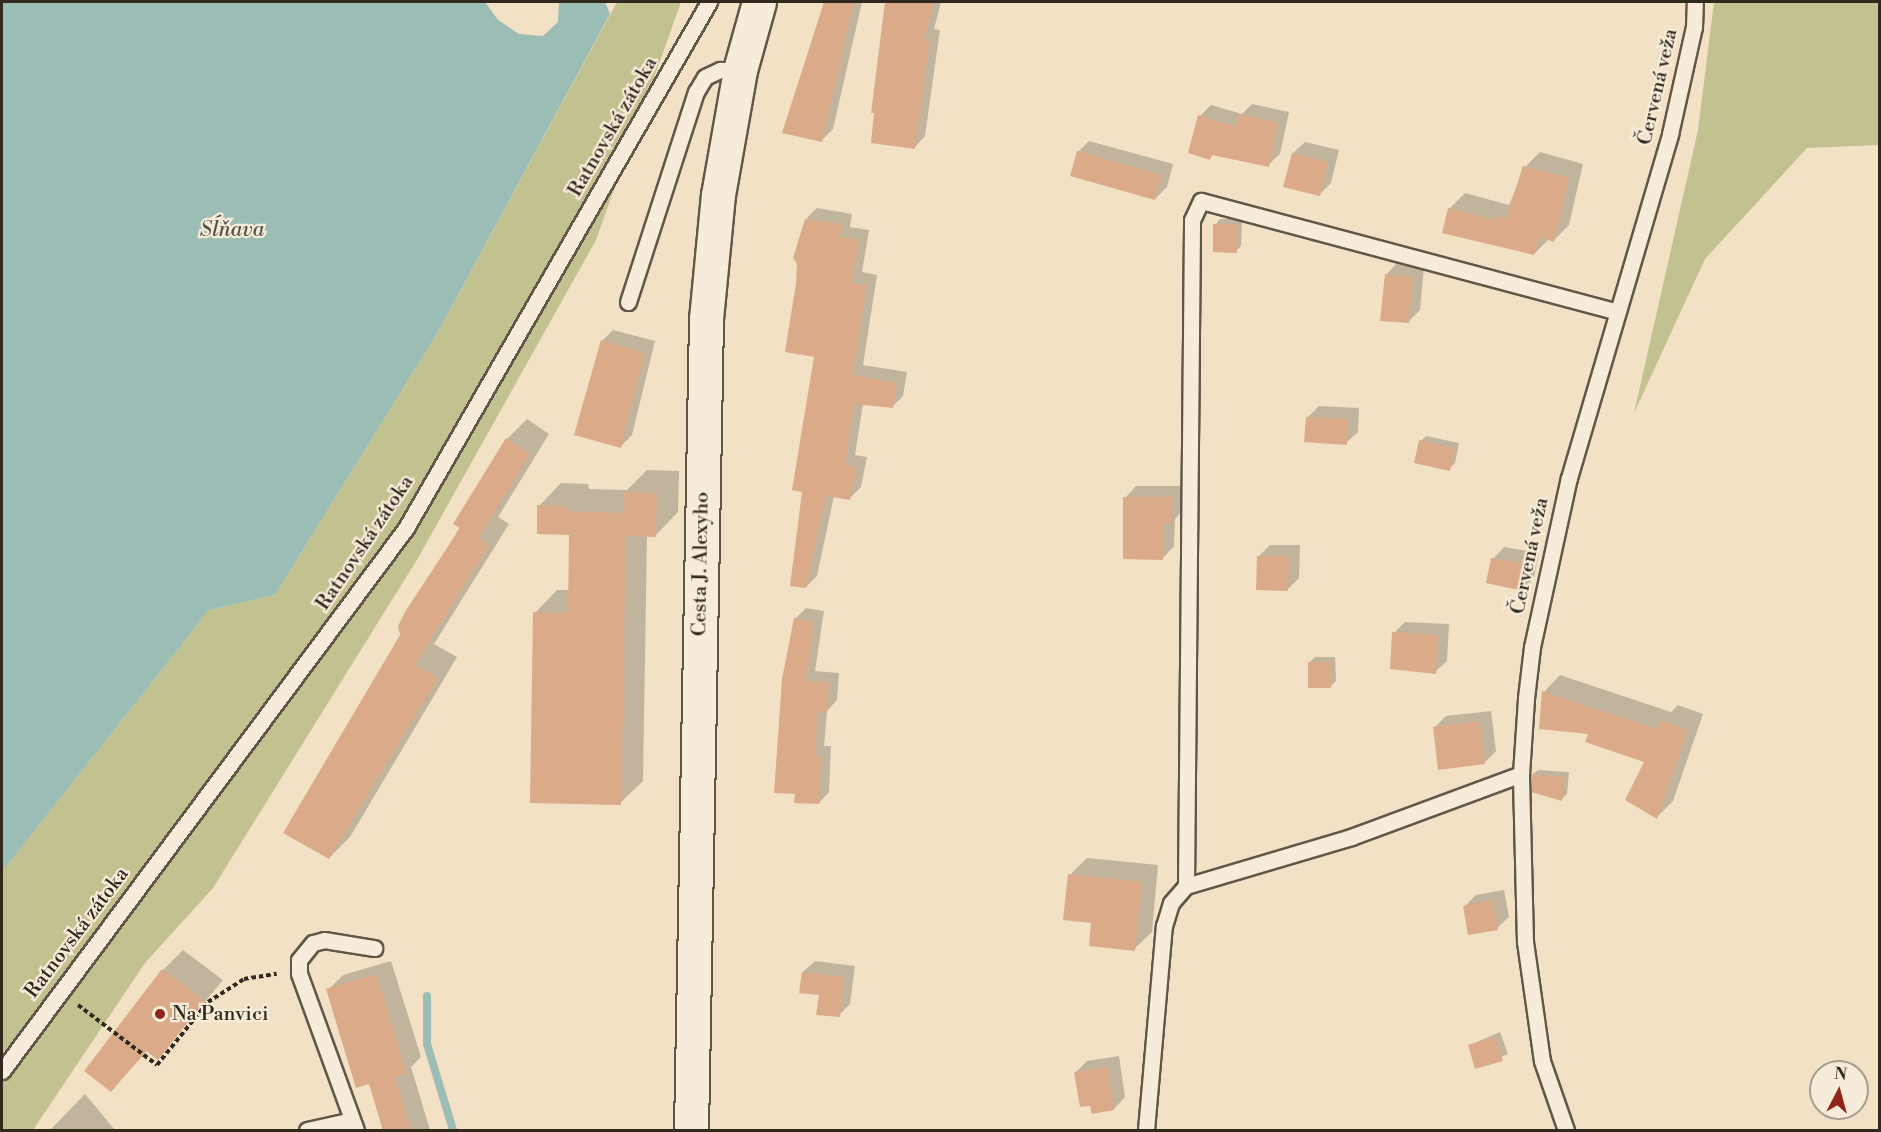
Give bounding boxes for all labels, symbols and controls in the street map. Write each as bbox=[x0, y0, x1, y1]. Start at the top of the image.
street label: Červená veža bbox=[1633, 27, 1683, 147]
street label: Ratnovská zátoka bbox=[563, 53, 663, 201]
water label: Sĺňava bbox=[200, 217, 264, 243]
street label: Ratnovská zátoka bbox=[311, 471, 419, 615]
street label: Cesta J. Alexyho bbox=[688, 492, 714, 636]
street label: Červená veža bbox=[1506, 495, 1554, 617]
street label: Ratnovská zátoka bbox=[20, 863, 134, 1003]
place label: Na Panvici bbox=[172, 1002, 269, 1026]
marker: Na Panvici bbox=[153, 1007, 167, 1021]
north arrow bbox=[1809, 1060, 1869, 1120]
text: N bbox=[1833, 1063, 1848, 1085]

